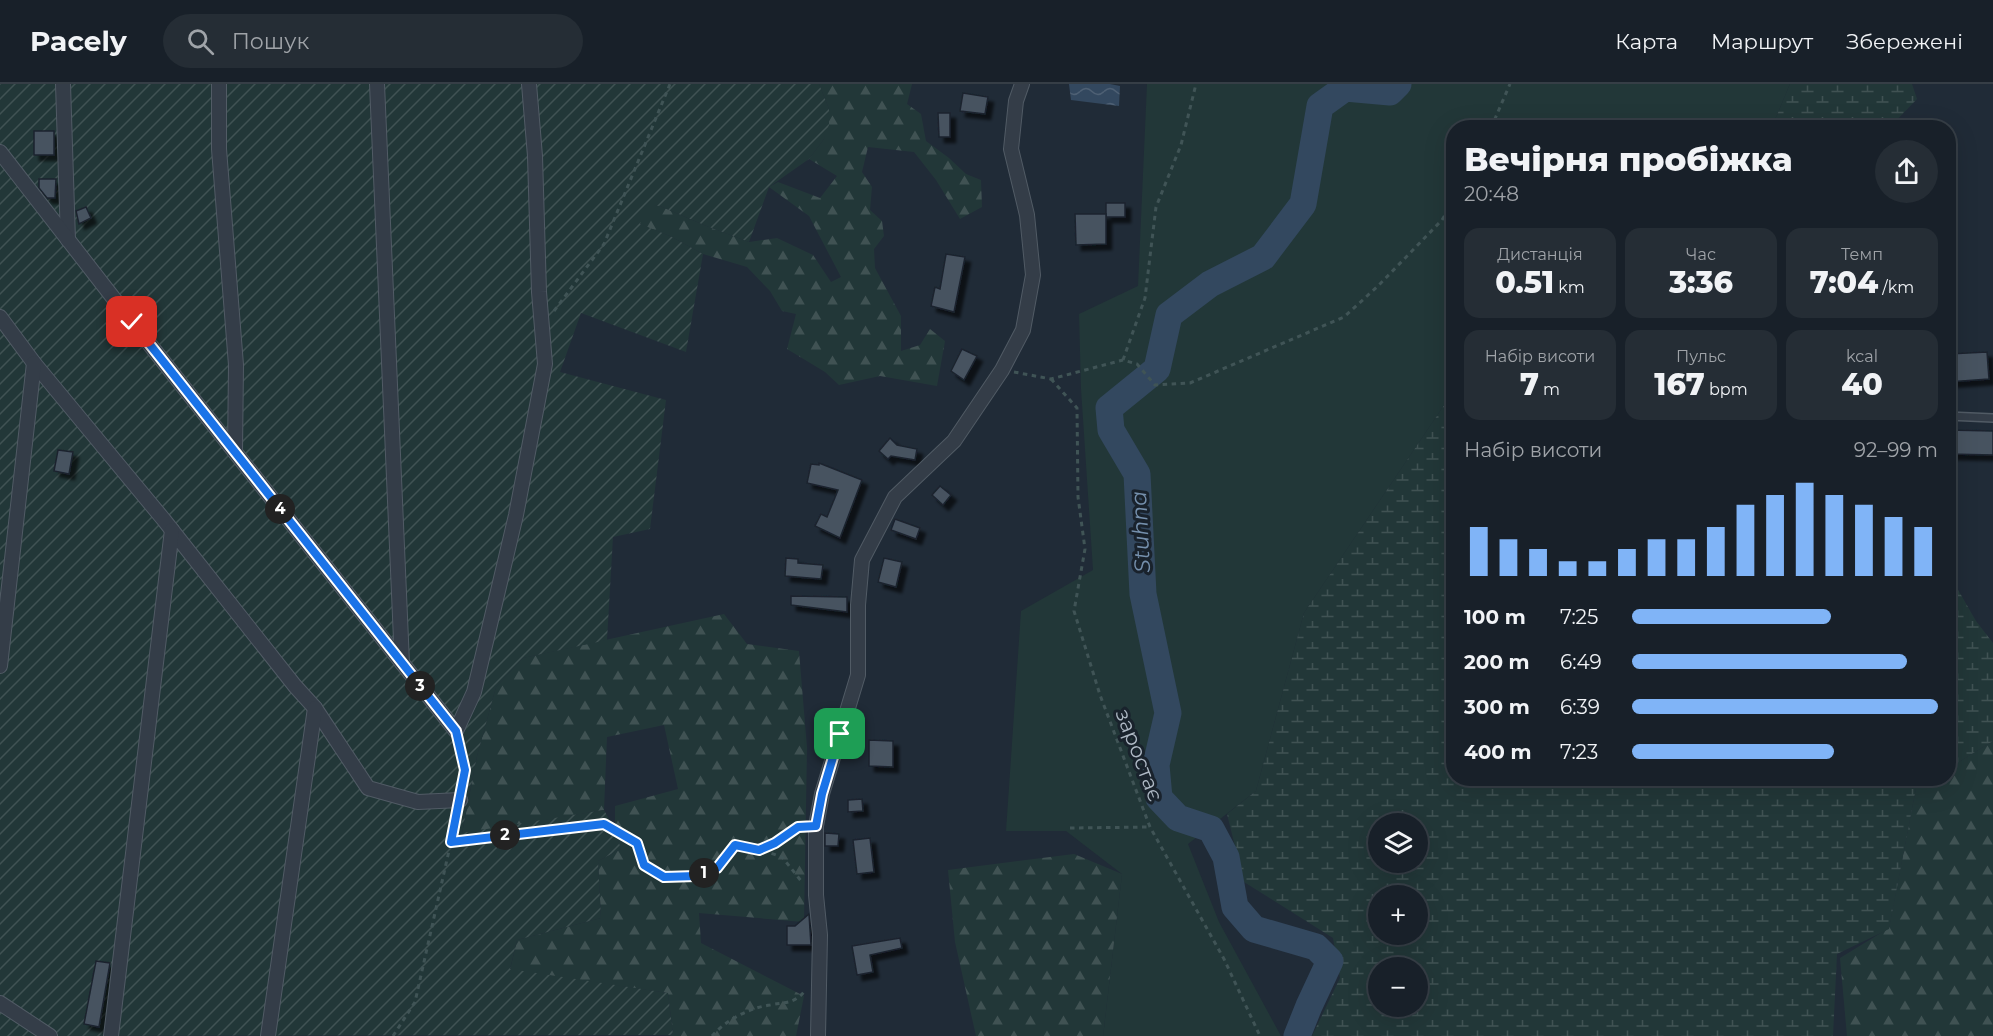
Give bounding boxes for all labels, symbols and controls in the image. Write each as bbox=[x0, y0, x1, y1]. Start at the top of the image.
search box bbox=[163, 14, 583, 68]
text: Pacely bbox=[30, 24, 127, 58]
icon: search bbox=[184, 25, 217, 58]
text: Пошук bbox=[232, 28, 309, 55]
text: Карта bbox=[1615, 29, 1678, 54]
text: Маршрут bbox=[1711, 29, 1813, 54]
text: Збережені bbox=[1846, 29, 1963, 54]
text: Вечірня пробіжка bbox=[1464, 139, 1792, 179]
button: share bbox=[1875, 140, 1938, 203]
text: 20:48 bbox=[1464, 182, 1519, 206]
text: Дистанція bbox=[1497, 245, 1583, 264]
text: Час bbox=[1686, 245, 1716, 264]
text: Темп bbox=[1841, 245, 1883, 264]
text: 0.51 bbox=[1495, 264, 1554, 301]
text: 3:36 bbox=[1669, 264, 1733, 301]
text: 7:04 bbox=[1810, 264, 1878, 301]
text: km bbox=[1554, 278, 1585, 297]
text: /km bbox=[1878, 278, 1914, 297]
pin bbox=[106, 296, 157, 347]
icon: check bbox=[115, 305, 148, 338]
text: Набір висоти bbox=[1485, 347, 1595, 366]
text: Пульс bbox=[1676, 347, 1726, 366]
text: kcal bbox=[1846, 347, 1878, 366]
text: 7 bbox=[1520, 366, 1539, 403]
text: 167 bbox=[1654, 366, 1705, 403]
text: 40 bbox=[1841, 366, 1883, 403]
text: m bbox=[1539, 380, 1560, 399]
text: bpm bbox=[1705, 380, 1748, 399]
text: Набір висоти bbox=[1464, 438, 1602, 462]
text: 92–99 m bbox=[1854, 438, 1938, 462]
water label: Stuhna bbox=[1125, 490, 1156, 574]
pin: 4 bbox=[265, 494, 295, 524]
text: 4 bbox=[274, 499, 286, 518]
text: 100 m bbox=[1464, 605, 1526, 629]
text: 7:25 bbox=[1560, 605, 1598, 629]
text: 200 m bbox=[1464, 650, 1530, 674]
text: 6:49 bbox=[1560, 650, 1602, 674]
pin: 3 bbox=[405, 671, 435, 701]
text: 3 bbox=[415, 676, 425, 695]
text: 300 m bbox=[1464, 695, 1530, 719]
text: 6:39 bbox=[1560, 695, 1600, 719]
street label: заростає bbox=[1110, 705, 1169, 805]
pin bbox=[814, 708, 865, 759]
icon: arrive bbox=[823, 717, 856, 750]
text: 400 m bbox=[1464, 740, 1532, 764]
text: 7:23 bbox=[1560, 740, 1598, 764]
map controls bbox=[1368, 813, 1428, 1017]
button: layers bbox=[1368, 813, 1428, 873]
pin: 2 bbox=[490, 820, 520, 850]
text: 2 bbox=[500, 825, 510, 844]
pin: 1 bbox=[689, 858, 719, 888]
text: 1 bbox=[701, 863, 707, 882]
button: + bbox=[1368, 885, 1428, 945]
button: − bbox=[1368, 957, 1428, 1017]

